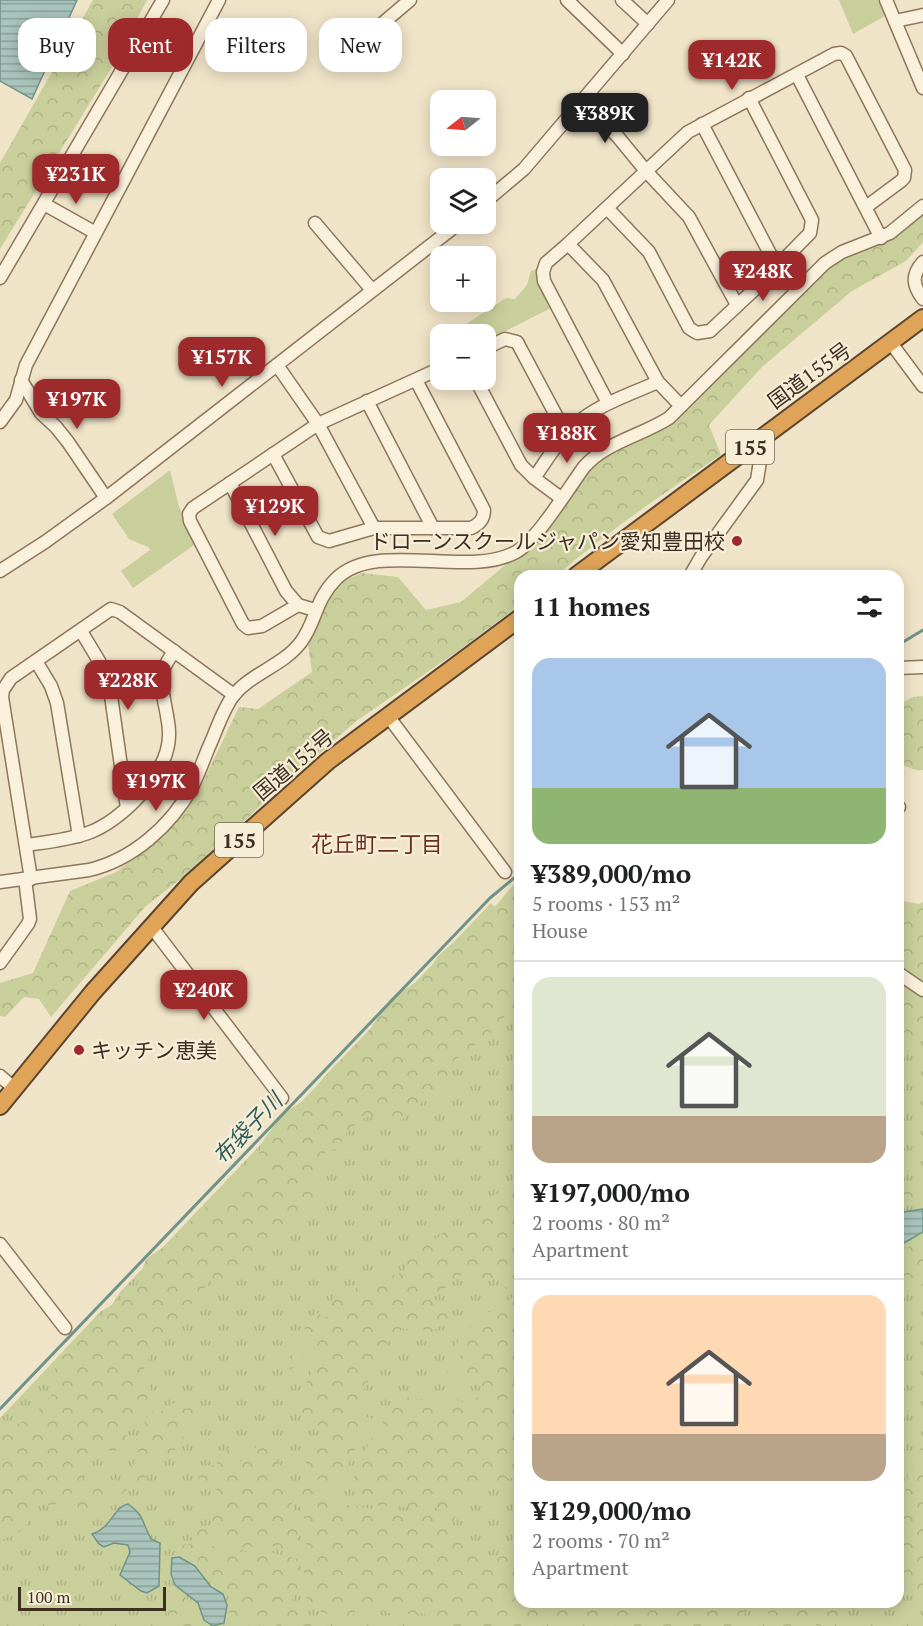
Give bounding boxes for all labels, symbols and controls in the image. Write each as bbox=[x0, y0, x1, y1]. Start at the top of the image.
chip: Buy bbox=[18, 18, 96, 72]
chip: Rent bbox=[108, 18, 193, 72]
chip: Filters bbox=[205, 18, 307, 72]
chip: New bbox=[319, 18, 402, 72]
pin: ¥142K bbox=[690, 40, 774, 91]
text: ¥142K bbox=[702, 46, 762, 73]
north arrow bbox=[430, 90, 496, 156]
map controls bbox=[430, 90, 496, 390]
pin: ¥389K bbox=[563, 93, 647, 144]
text: ¥389K bbox=[575, 99, 635, 126]
pin: ¥231K bbox=[34, 154, 118, 205]
text: ¥231K bbox=[46, 160, 106, 187]
button: layers bbox=[430, 168, 496, 234]
button: + bbox=[430, 246, 496, 312]
pin: ¥248K bbox=[721, 251, 805, 302]
text: ¥248K bbox=[733, 257, 793, 284]
button: − bbox=[430, 324, 496, 390]
street label: 国道155号 bbox=[762, 335, 856, 415]
pin: ¥157K bbox=[180, 337, 264, 388]
text: ¥157K bbox=[192, 343, 252, 370]
pin: ¥197K bbox=[35, 379, 119, 430]
text: ¥197K bbox=[47, 385, 107, 412]
pin: ¥188K bbox=[525, 413, 609, 464]
text: ¥188K bbox=[537, 419, 597, 446]
road number: 155 bbox=[726, 430, 774, 464]
pin: ¥129K bbox=[233, 486, 317, 537]
text: ¥129K bbox=[245, 492, 305, 519]
place label: ドローンスクールジャパン愛知豊田校 bbox=[369, 527, 725, 555]
marker: ドローンスクールジャパン愛知豊田校 bbox=[730, 534, 744, 548]
text: 11 homes bbox=[532, 589, 650, 623]
icon: filters bbox=[853, 590, 886, 623]
pin: ¥228K bbox=[86, 660, 170, 711]
text: ¥228K bbox=[98, 666, 158, 693]
icon: home bbox=[655, 697, 763, 805]
street label: 国道155号 bbox=[247, 722, 339, 806]
pin: ¥197K bbox=[114, 761, 198, 812]
text: ¥197K bbox=[126, 767, 186, 794]
road number: 155 bbox=[215, 823, 263, 857]
district label: 花丘町二丁目 bbox=[311, 829, 443, 858]
text: ¥389,000/mo bbox=[532, 856, 691, 890]
text: 5 rooms · 153 m² bbox=[532, 890, 680, 917]
text: House bbox=[532, 917, 588, 944]
pin: ¥240K bbox=[162, 970, 246, 1021]
text: ¥240K bbox=[174, 976, 234, 1003]
icon: home bbox=[655, 1016, 763, 1124]
place label: キッチン恵美 bbox=[91, 1036, 217, 1064]
marker: キッチン恵美 bbox=[72, 1043, 86, 1057]
water label: 布袋子川 bbox=[206, 1085, 289, 1170]
text: ¥197,000/mo bbox=[532, 1175, 690, 1209]
text: 2 rooms · 80 m² bbox=[532, 1209, 670, 1236]
text: Apartment bbox=[532, 1236, 629, 1263]
icon: home bbox=[655, 1334, 763, 1442]
text: ¥129,000/mo bbox=[532, 1493, 691, 1527]
text: 2 rooms · 70 m² bbox=[532, 1527, 670, 1554]
text: Apartment bbox=[532, 1554, 629, 1581]
scale bar bbox=[18, 1584, 166, 1612]
text: 100 m bbox=[27, 1586, 70, 1608]

